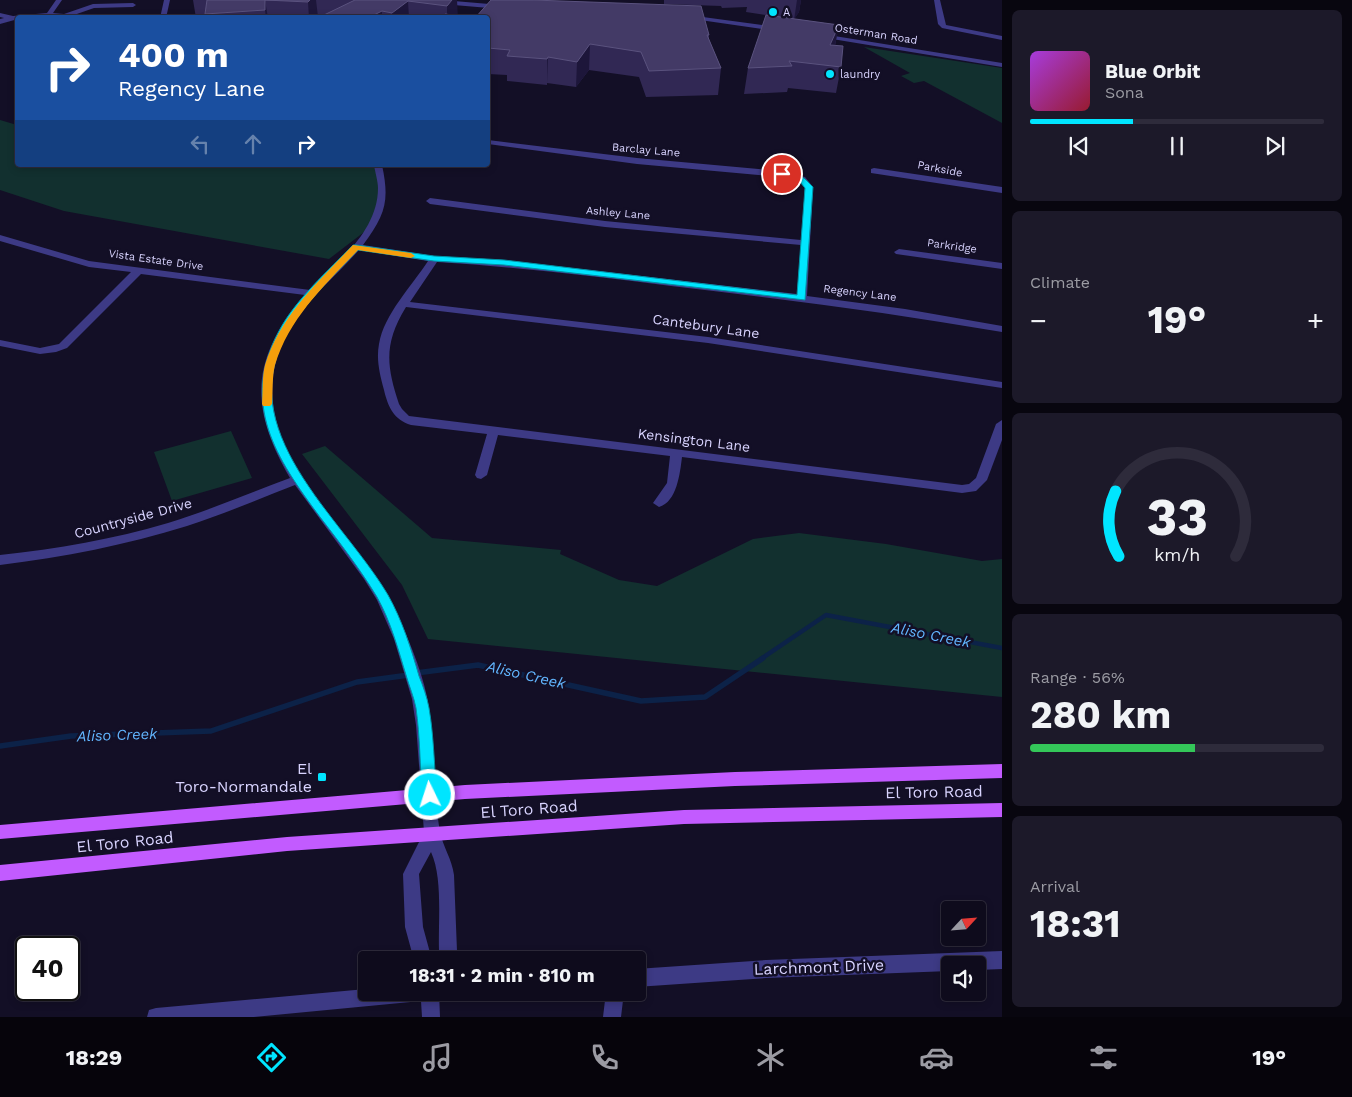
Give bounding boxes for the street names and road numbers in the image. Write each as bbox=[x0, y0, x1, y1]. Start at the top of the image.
street label: Osterman Road bbox=[834, 21, 918, 47]
street label: Barclay Lane bbox=[611, 141, 681, 159]
street label: Parkside bbox=[916, 158, 964, 180]
street label: Ashley Lane bbox=[585, 204, 651, 222]
street label: Parkridge bbox=[926, 236, 978, 256]
street label: Vista Estate Drive bbox=[108, 247, 204, 273]
street label: Regency Lane bbox=[823, 282, 897, 304]
street label: Cantebury Lane bbox=[651, 311, 761, 341]
street label: Kensington Lane bbox=[637, 425, 751, 455]
street label: Countryside Drive bbox=[72, 495, 194, 541]
street label: El Toro Road bbox=[885, 782, 983, 802]
street label: El Toro Road bbox=[480, 796, 578, 822]
street label: El Toro Road bbox=[76, 827, 174, 857]
street label: Larchmont Drive bbox=[754, 955, 884, 979]

